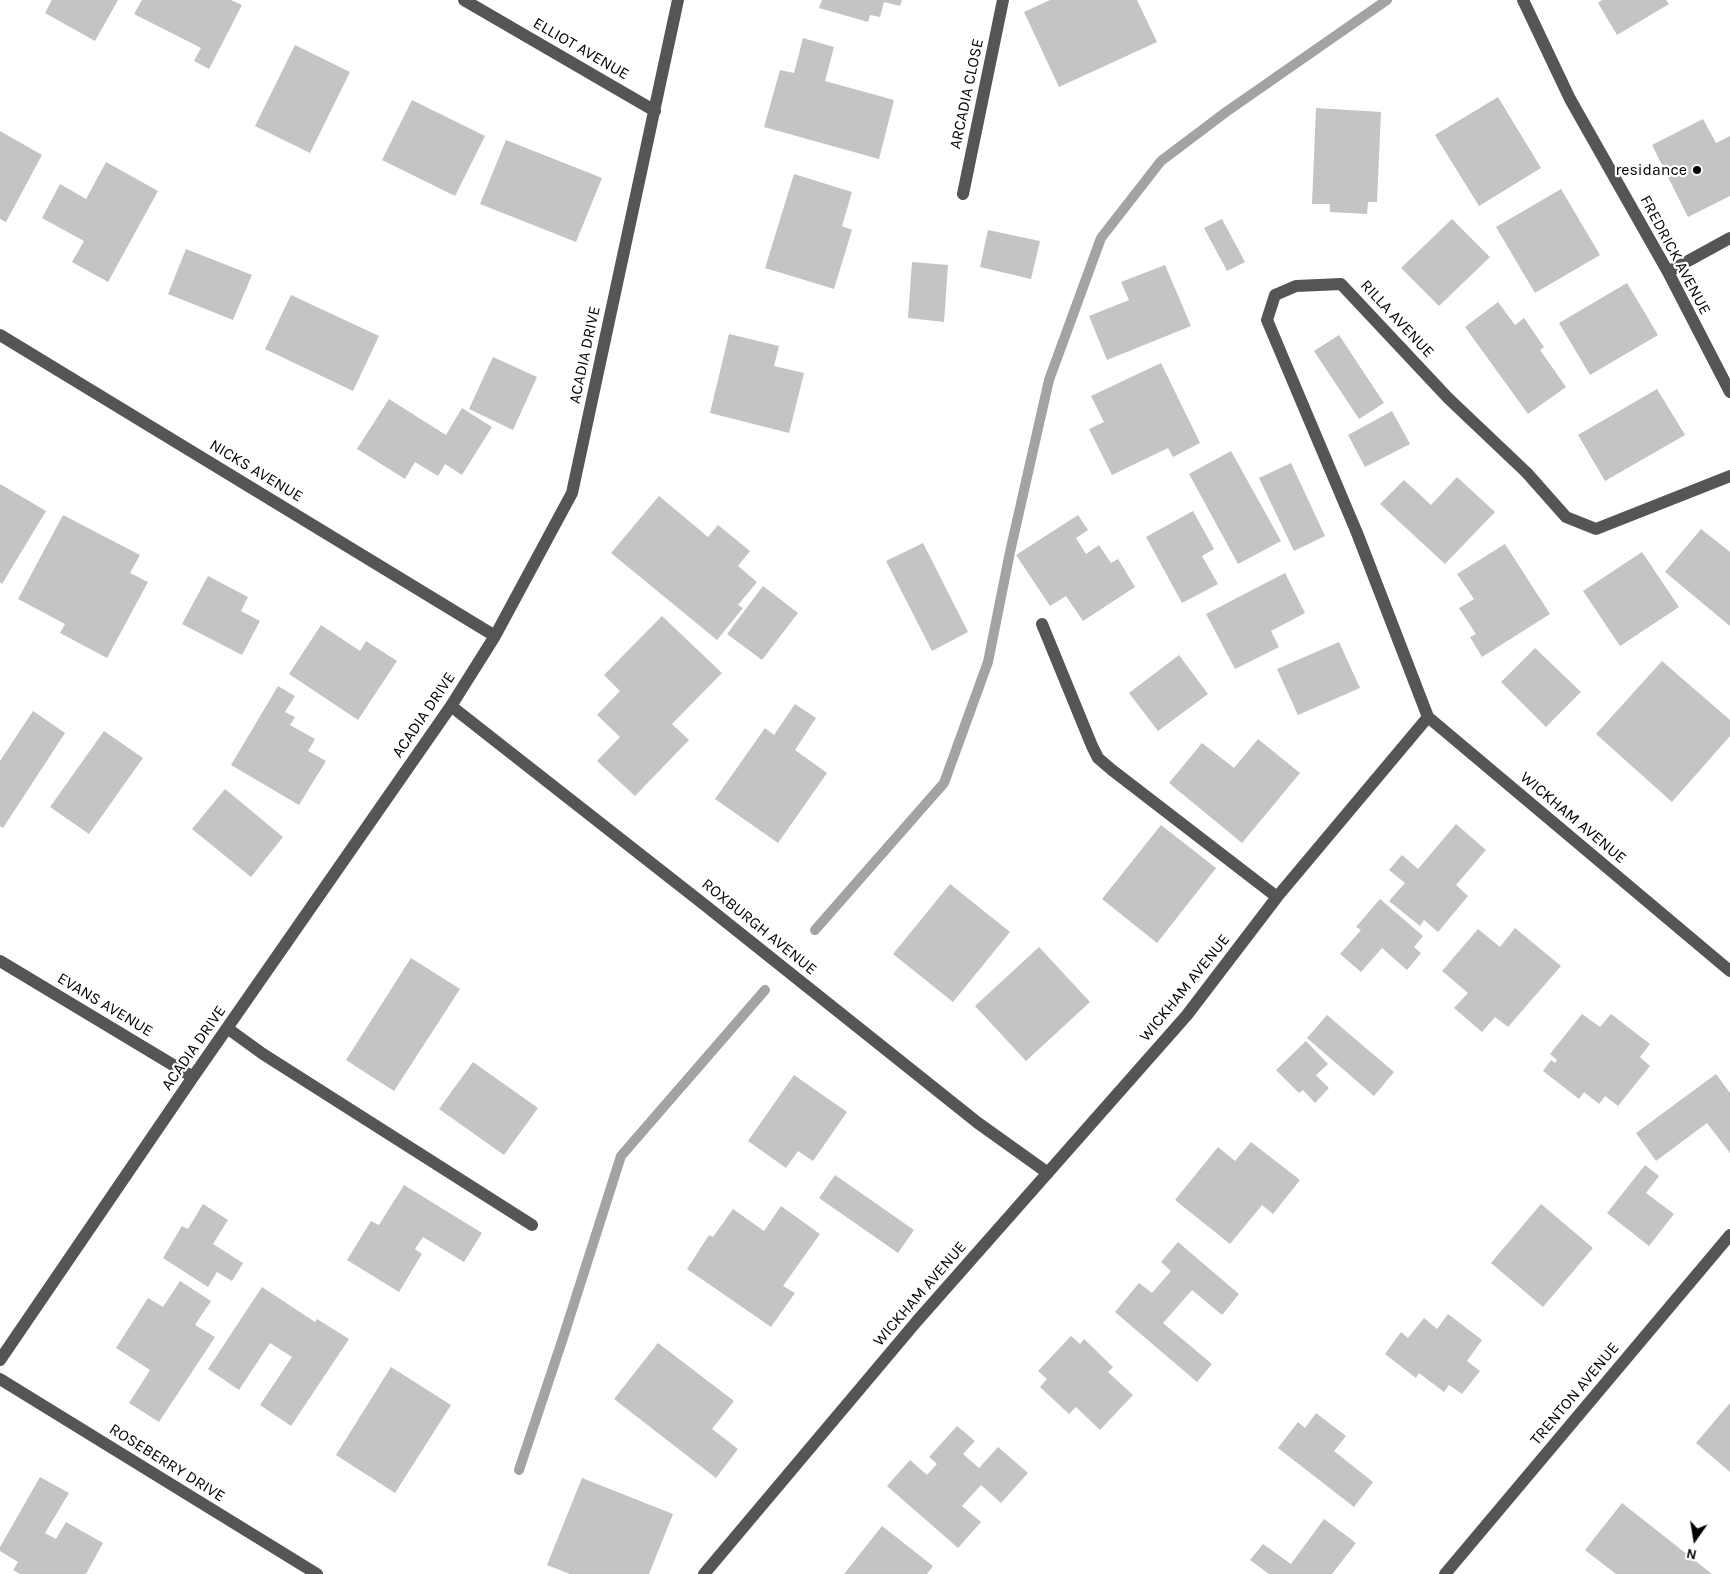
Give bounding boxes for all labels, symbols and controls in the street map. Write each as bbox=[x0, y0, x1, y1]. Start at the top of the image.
street label: ELLIOT AVENUE bbox=[530, 14, 632, 84]
street label: ARCADIA CLOSE bbox=[946, 37, 988, 151]
place label: residance bbox=[1615, 160, 1687, 180]
marker: residance bbox=[1691, 164, 1703, 176]
street label: FREDRICK AVENUE bbox=[1635, 192, 1715, 318]
street label: RILLA AVENUE bbox=[1356, 276, 1438, 362]
street label: ACADIA DRIVE bbox=[565, 305, 605, 405]
street label: NICKS AVENUE bbox=[206, 436, 306, 506]
street label: ACADIA DRIVE bbox=[388, 669, 460, 761]
street label: WICKHAM AVENUE bbox=[1516, 768, 1630, 868]
street label: ROXBURGH AVENUE bbox=[698, 875, 820, 979]
street label: WICKHAM AVENUE bbox=[1136, 930, 1234, 1046]
street label: EVANS AVENUE bbox=[54, 969, 156, 1041]
street label: ACADIA DRIVE bbox=[158, 1002, 230, 1094]
street label: WICKHAM AVENUE bbox=[869, 1238, 971, 1350]
street label: TRENTON AVENUE bbox=[1527, 1339, 1623, 1449]
street label: ROSEBERRY DRIVE bbox=[106, 1420, 228, 1506]
north arrow bbox=[1670, 1514, 1720, 1564]
text: N bbox=[1685, 1545, 1698, 1564]

